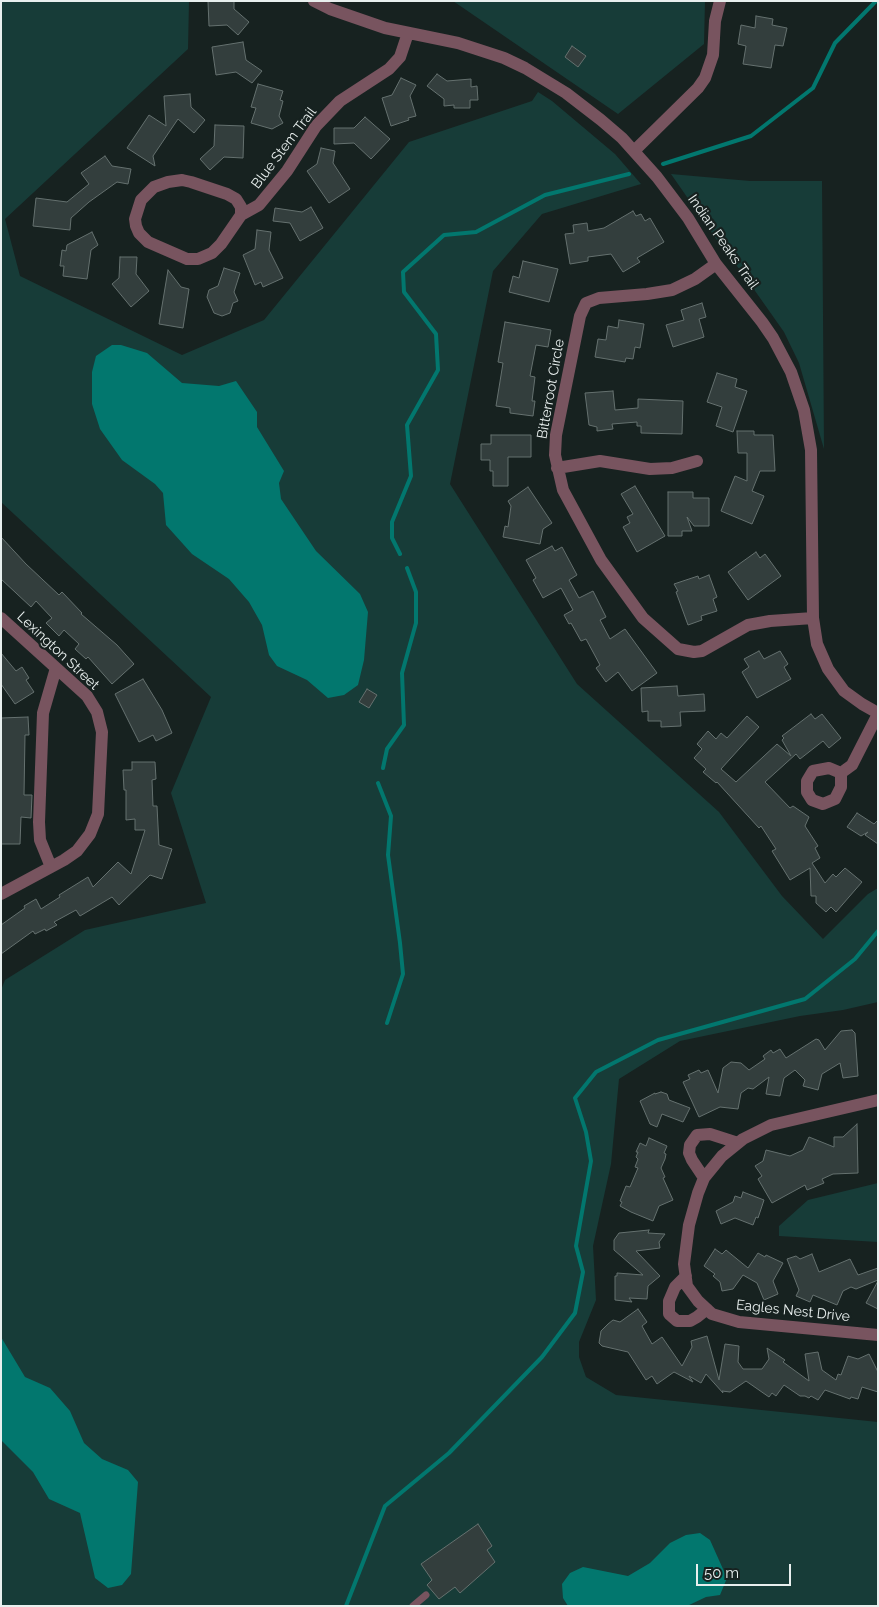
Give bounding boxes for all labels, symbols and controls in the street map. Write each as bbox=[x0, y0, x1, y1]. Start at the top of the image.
street label: Blue Stem Trail bbox=[248, 104, 320, 192]
street label: Indian Peaks Trail bbox=[684, 191, 762, 293]
street label: Bitterroot Circle bbox=[534, 338, 568, 440]
street label: Lexington Street bbox=[13, 609, 103, 693]
street label: Eagles Nest Drive bbox=[735, 1297, 851, 1325]
scale bar bbox=[699, 1554, 794, 1586]
text: 50 m bbox=[704, 1564, 739, 1582]

